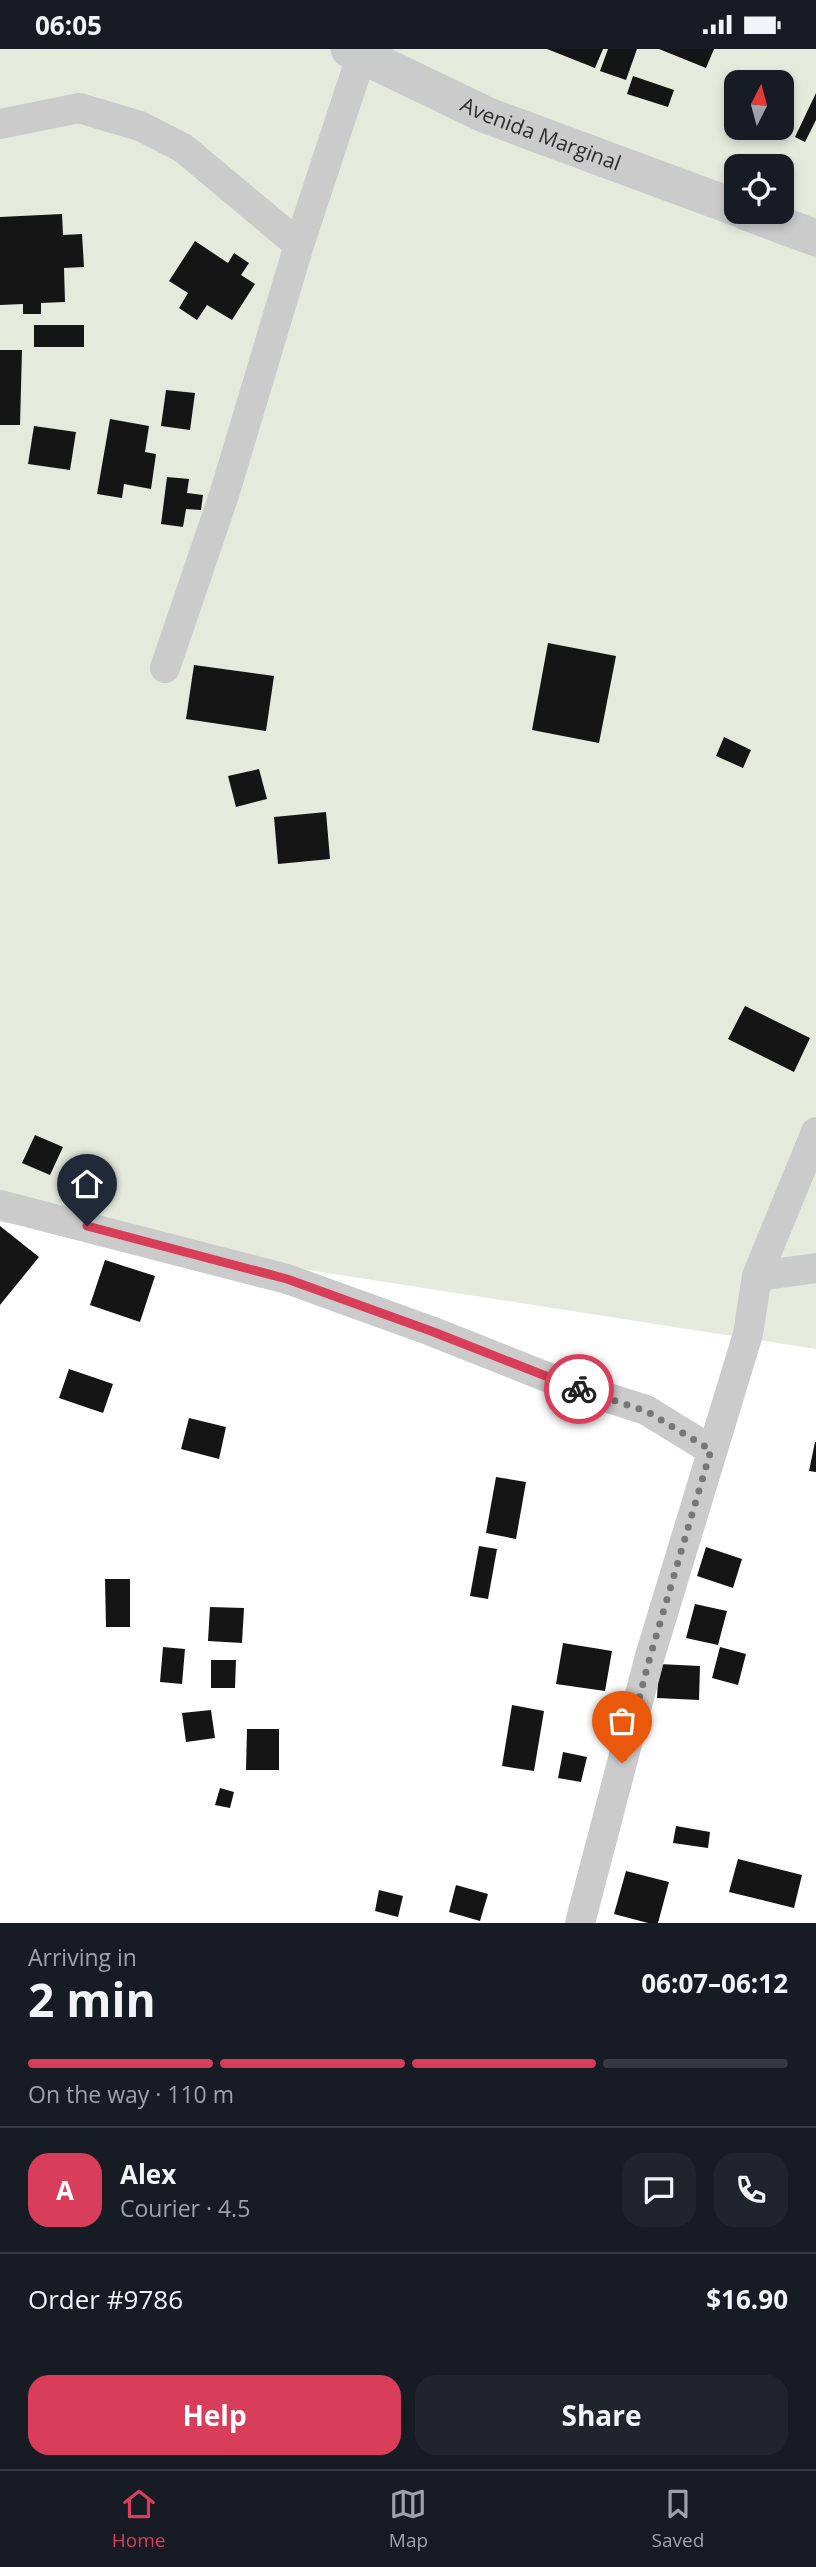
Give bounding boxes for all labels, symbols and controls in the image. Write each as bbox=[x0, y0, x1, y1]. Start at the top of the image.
text: 06:05 bbox=[35, 7, 102, 43]
north arrow bbox=[724, 70, 794, 140]
map controls bbox=[724, 70, 794, 224]
street label: Avenida Marginal bbox=[456, 90, 625, 177]
button: locate bbox=[724, 154, 794, 224]
pin bbox=[57, 1154, 117, 1226]
icon: home bbox=[68, 1165, 106, 1203]
courier bbox=[544, 1354, 614, 1424]
icon: bike bbox=[560, 1370, 598, 1408]
pin bbox=[592, 1691, 652, 1763]
icon: bag bbox=[603, 1702, 641, 1740]
text: Arriving in bbox=[28, 1941, 137, 1973]
text: 06:07–06:12 bbox=[641, 1965, 788, 2001]
text: 2 min bbox=[28, 1968, 156, 2030]
text: On the way · 110 m bbox=[28, 2078, 234, 2110]
button: chat bbox=[622, 2153, 696, 2227]
button: phone bbox=[714, 2153, 788, 2227]
text: Alex bbox=[120, 2156, 176, 2192]
text: A bbox=[56, 2172, 74, 2208]
text: Courier · 4.5 bbox=[120, 2192, 250, 2224]
text: Order #9786 bbox=[28, 2281, 183, 2317]
text: $16.90 bbox=[706, 2281, 788, 2317]
button: Help bbox=[28, 2375, 401, 2455]
button: Share bbox=[415, 2375, 788, 2455]
tab: Home bbox=[112, 2485, 165, 2553]
tab: Map bbox=[389, 2485, 428, 2553]
tab: Saved bbox=[652, 2485, 704, 2553]

